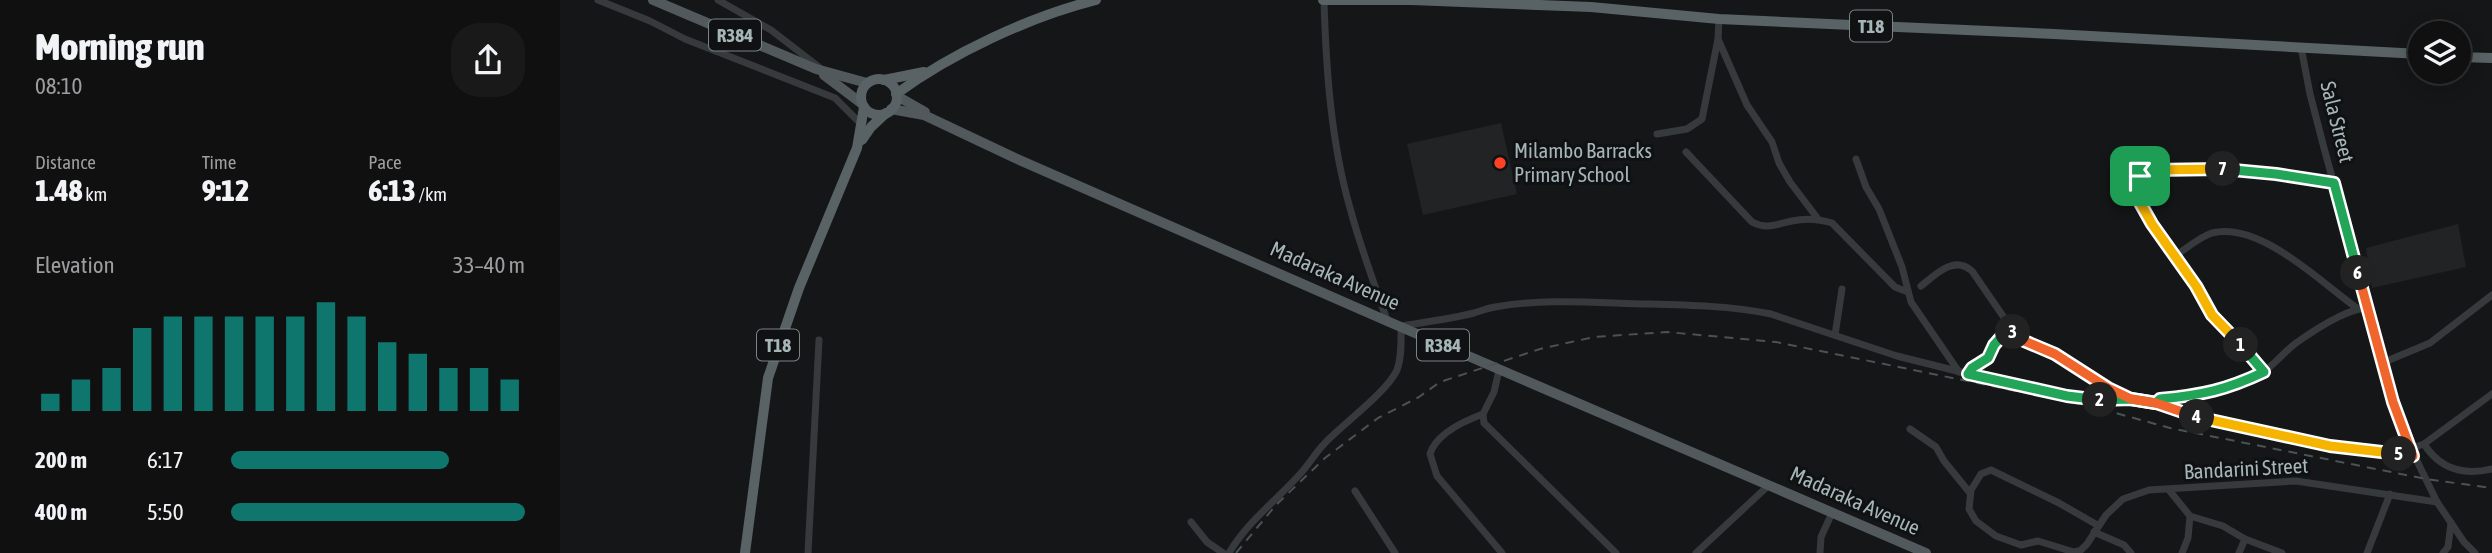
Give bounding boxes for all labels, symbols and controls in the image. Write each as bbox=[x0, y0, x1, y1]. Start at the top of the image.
road number: T18 bbox=[1850, 10, 1892, 42]
road number: R384 bbox=[709, 20, 761, 50]
map controls bbox=[2408, 21, 2471, 84]
button: layers bbox=[2408, 21, 2471, 84]
button: share bbox=[451, 23, 525, 97]
text: Morning run bbox=[35, 25, 205, 68]
text: 08:10 bbox=[35, 73, 82, 99]
street label: Sala Street bbox=[2316, 79, 2360, 165]
place label: Milambo Barracks Primary School bbox=[1514, 138, 1652, 186]
pin bbox=[2110, 146, 2170, 206]
text: Distance bbox=[35, 151, 96, 173]
text: Time bbox=[202, 151, 236, 173]
text: Pace bbox=[368, 151, 402, 173]
pin: 7 bbox=[2206, 152, 2240, 186]
marker: Milambo Barracks Primary School bbox=[1492, 155, 1508, 171]
icon: arrive bbox=[2121, 157, 2159, 195]
text: 7 bbox=[2218, 157, 2227, 179]
text: 1.48 bbox=[35, 173, 83, 207]
text: 9:12 bbox=[202, 173, 249, 207]
text: 6:13 bbox=[368, 173, 416, 207]
text: km bbox=[83, 183, 107, 205]
text: /km bbox=[416, 183, 447, 205]
street label: Madaraka Avenue bbox=[1267, 236, 1404, 314]
text: Elevation bbox=[35, 252, 115, 278]
text: 33–40 m bbox=[453, 252, 525, 278]
pin: 6 bbox=[2340, 256, 2375, 290]
text: 6 bbox=[2353, 261, 2362, 283]
pin: 3 bbox=[1996, 314, 2030, 350]
text: 3 bbox=[2008, 320, 2017, 342]
pin: 1 bbox=[2224, 328, 2258, 362]
road number: T18 bbox=[757, 330, 799, 360]
road number: R384 bbox=[1417, 330, 1469, 360]
text: 1 bbox=[2236, 333, 2245, 355]
pin: 2 bbox=[2082, 382, 2118, 418]
text: 2 bbox=[2095, 388, 2104, 410]
pin: 4 bbox=[2180, 400, 2214, 434]
text: 4 bbox=[2192, 405, 2201, 427]
pin: 5 bbox=[2382, 436, 2416, 472]
text: 5 bbox=[2394, 442, 2403, 464]
text: 200 m bbox=[35, 447, 87, 473]
text: 6:17 bbox=[147, 447, 184, 473]
street label: Bandarini Street bbox=[2183, 453, 2309, 483]
street label: Madaraka Avenue bbox=[1787, 461, 1924, 539]
text: 400 m bbox=[35, 499, 87, 525]
text: 5:50 bbox=[147, 499, 184, 525]

